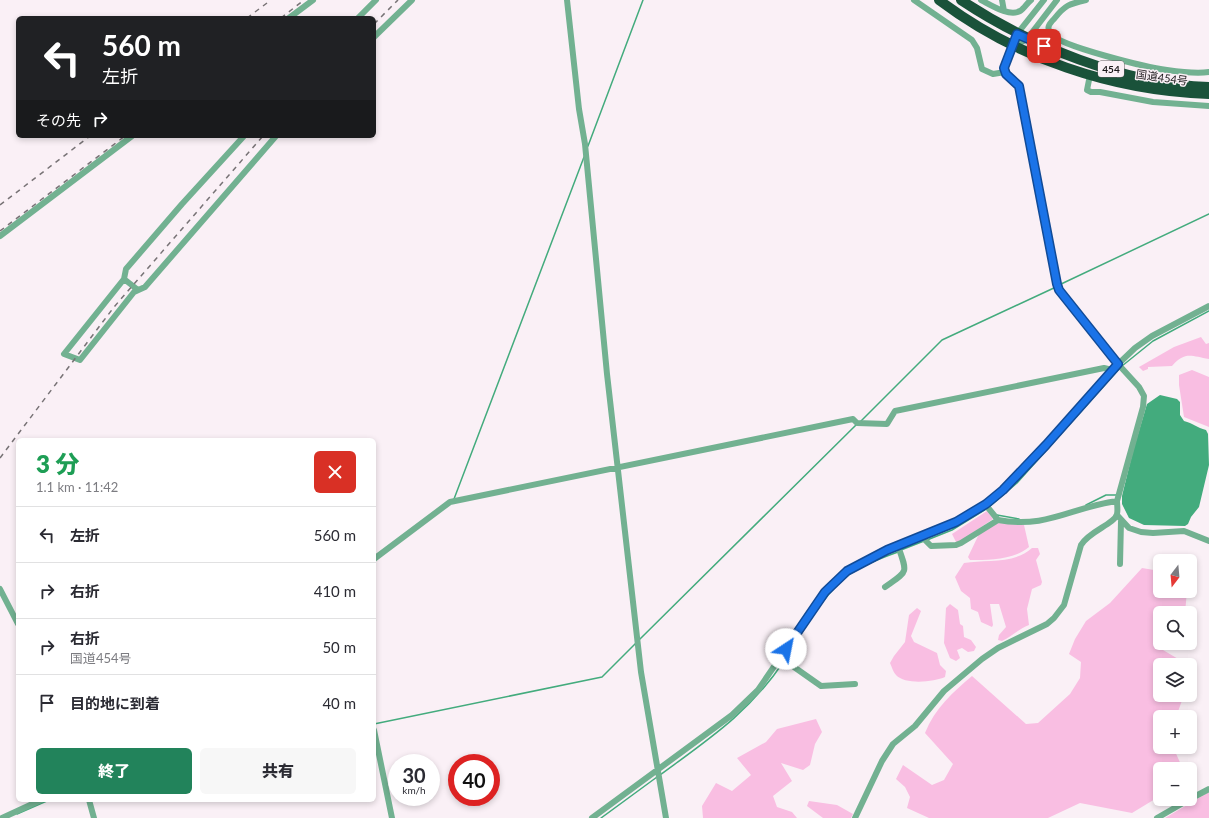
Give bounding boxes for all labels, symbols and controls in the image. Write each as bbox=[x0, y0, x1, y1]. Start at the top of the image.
text: 560 m bbox=[102, 28, 181, 62]
pin bbox=[1027, 29, 1061, 63]
icon: left bbox=[36, 32, 88, 84]
icon: arrive bbox=[1033, 35, 1055, 57]
road number: 454 bbox=[1098, 61, 1124, 77]
text: 左折 bbox=[102, 65, 138, 87]
street label: 国道454号 bbox=[1135, 67, 1189, 87]
icon: right bbox=[89, 108, 111, 130]
text: その先 bbox=[36, 111, 81, 129]
text: 3 分 bbox=[36, 449, 79, 478]
button: close bbox=[314, 451, 356, 493]
text: 1.1 km · 11:42 bbox=[36, 479, 118, 495]
icon: left bbox=[36, 524, 58, 546]
text: 左折 bbox=[70, 526, 100, 544]
text: 560 m bbox=[314, 526, 356, 544]
north arrow bbox=[1153, 554, 1197, 598]
map controls bbox=[1153, 554, 1197, 806]
icon: right bbox=[36, 580, 58, 602]
text: 右折 bbox=[70, 582, 100, 600]
text: 410 m bbox=[314, 582, 356, 600]
button: search bbox=[1153, 606, 1197, 650]
position arrow bbox=[765, 628, 807, 670]
text: 右折 bbox=[70, 629, 100, 647]
icon: right bbox=[36, 636, 58, 658]
text: 50 m bbox=[322, 638, 356, 656]
text: 国道454号 bbox=[70, 650, 132, 666]
button: layers bbox=[1153, 658, 1197, 702]
icon: arrive bbox=[36, 692, 58, 714]
text: 目的地に到着 bbox=[70, 694, 160, 712]
text: 40 m bbox=[322, 694, 356, 712]
button: + bbox=[1153, 710, 1197, 754]
button: 終了 bbox=[36, 748, 192, 794]
button: 共有 bbox=[200, 748, 356, 794]
speed limit sign: 40 bbox=[448, 754, 500, 806]
button: − bbox=[1153, 762, 1197, 806]
text: 30 bbox=[402, 763, 426, 787]
text: km/h bbox=[402, 784, 426, 796]

